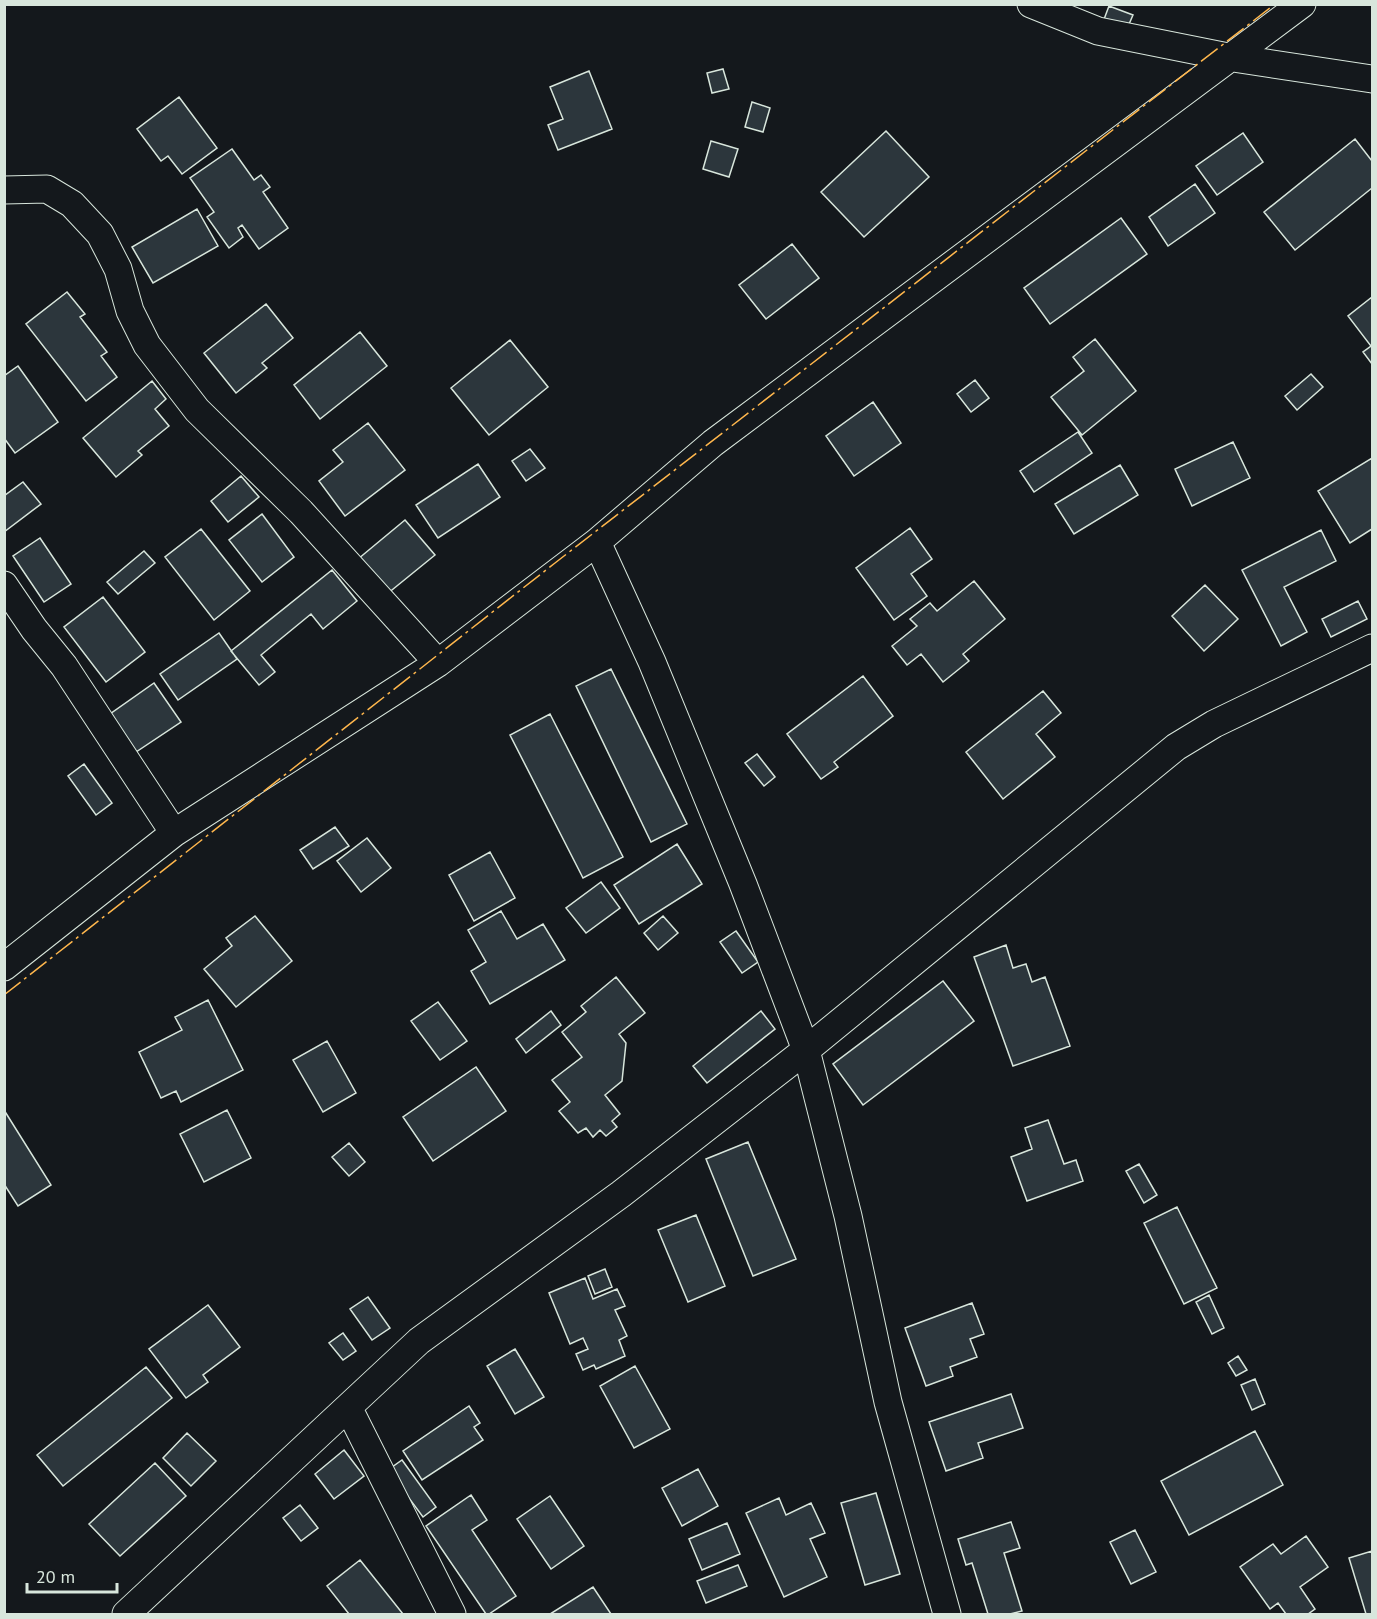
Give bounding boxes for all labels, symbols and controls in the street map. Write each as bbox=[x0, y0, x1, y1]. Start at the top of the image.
scale bar bbox=[27, 1556, 117, 1594]
text: 20 m bbox=[36, 1565, 75, 1588]

